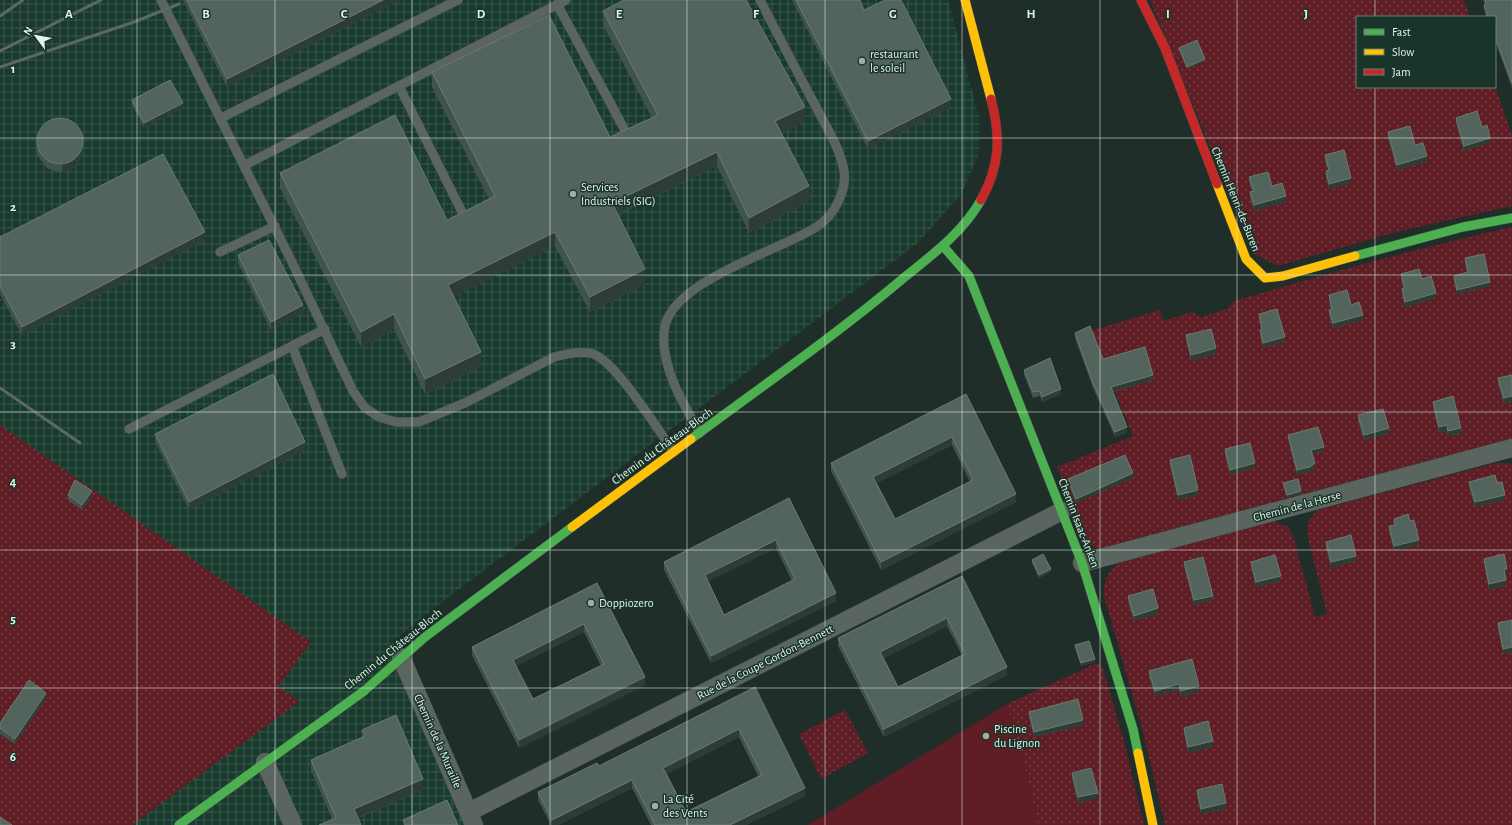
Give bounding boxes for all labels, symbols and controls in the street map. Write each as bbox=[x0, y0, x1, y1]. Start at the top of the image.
text: A bbox=[65, 8, 73, 21]
text: B bbox=[202, 8, 210, 21]
text: C bbox=[341, 8, 348, 21]
text: D bbox=[477, 8, 486, 21]
text: E bbox=[616, 8, 623, 21]
text: F bbox=[753, 8, 760, 21]
text: G bbox=[889, 8, 897, 21]
text: H bbox=[1026, 8, 1036, 21]
text: I bbox=[1166, 8, 1170, 21]
text: J bbox=[1304, 8, 1308, 21]
north arrow bbox=[16, 16, 56, 56]
legend bbox=[1356, 16, 1496, 88]
text: N bbox=[21, 25, 35, 37]
text: Fast bbox=[1392, 26, 1411, 38]
text: Slow bbox=[1392, 46, 1414, 58]
place label: restaurant le soleil bbox=[870, 48, 919, 74]
marker: restaurant le soleil bbox=[857, 56, 867, 66]
text: 1 bbox=[11, 63, 15, 76]
text: Jam bbox=[1392, 66, 1411, 78]
street label: Chemin Henri-de-Buren bbox=[1209, 145, 1263, 253]
place label: Services Industriels (SIG) bbox=[581, 181, 656, 207]
marker: Services Industriels (SIG) bbox=[568, 189, 578, 199]
text: 2 bbox=[10, 201, 16, 214]
text: 3 bbox=[10, 338, 16, 351]
street label: Chemin du Château-Bloch bbox=[609, 405, 715, 487]
text: 4 bbox=[10, 476, 17, 489]
street label: Chemin Isaac-Anken bbox=[1056, 477, 1102, 569]
street label: Chemin de la Herse bbox=[1252, 489, 1342, 523]
place label: Doppiozero bbox=[599, 597, 654, 609]
marker: Doppiozero bbox=[586, 598, 596, 608]
street label: Chemin du Château-Bloch bbox=[342, 606, 444, 692]
text: 5 bbox=[10, 613, 16, 626]
street label: Rue de la Coupe Gordon-Bennett bbox=[695, 622, 835, 702]
street label: Chemin de la Muraille bbox=[412, 692, 464, 790]
place label: Piscine du Lignon bbox=[994, 723, 1040, 749]
marker: Piscine du Lignon bbox=[981, 731, 991, 741]
text: 6 bbox=[10, 751, 16, 764]
place label: La Cité des Vents bbox=[663, 793, 707, 819]
marker: La Cité des Vents bbox=[650, 801, 660, 811]

